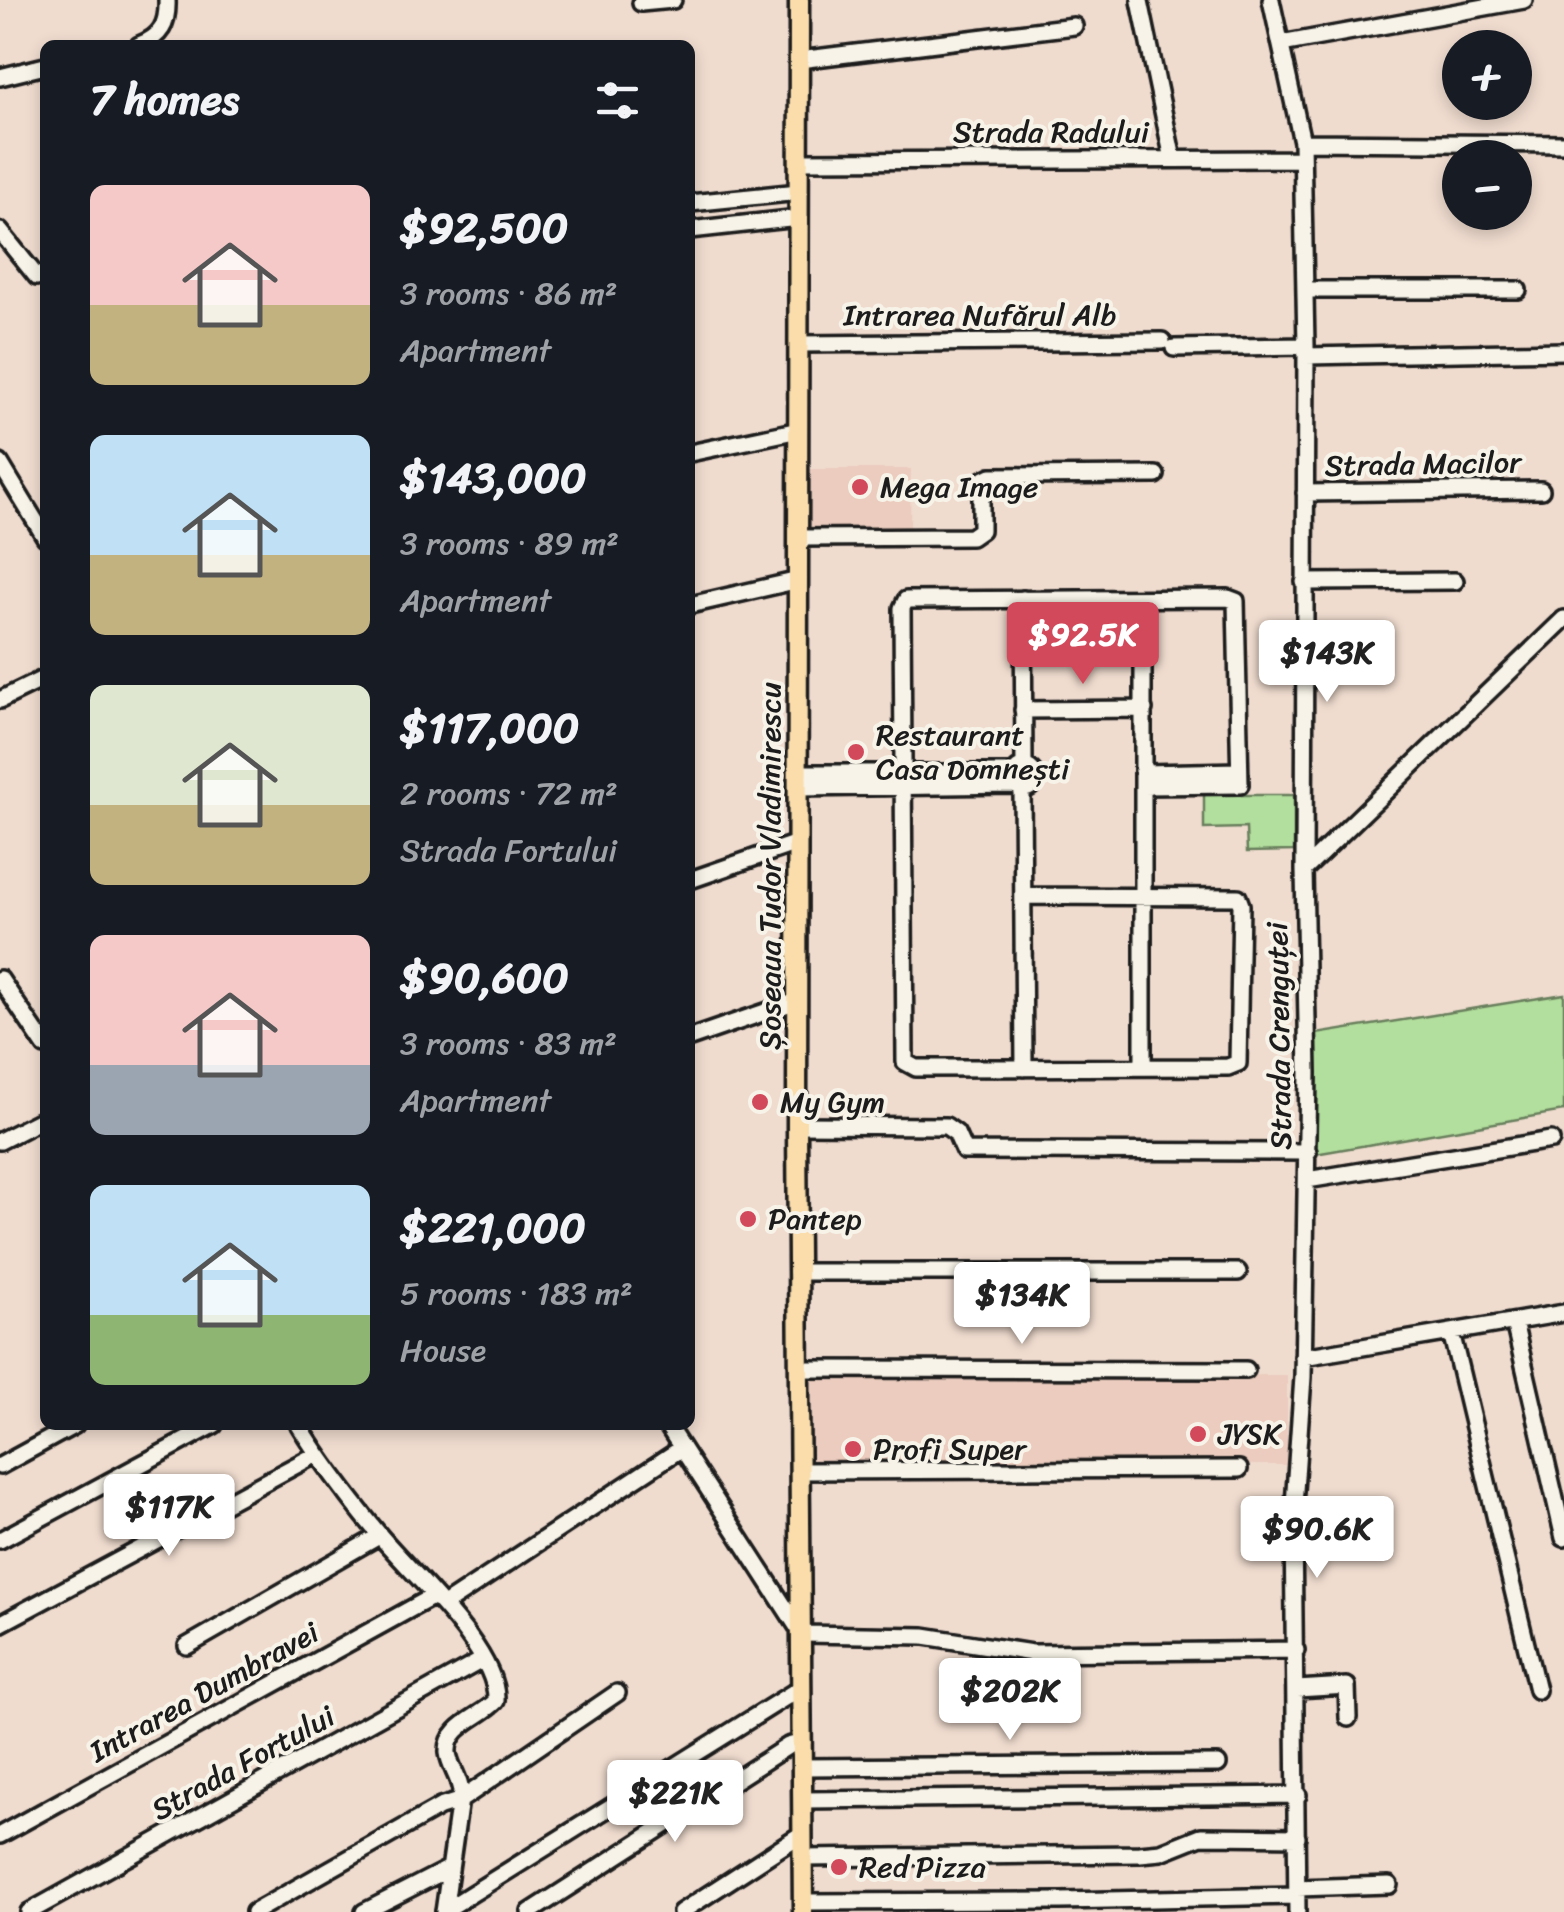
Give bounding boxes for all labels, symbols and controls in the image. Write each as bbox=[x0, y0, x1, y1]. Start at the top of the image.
map controls bbox=[1442, 30, 1532, 230]
button: + bbox=[1442, 30, 1532, 120]
text: 7 homes bbox=[90, 63, 239, 137]
icon: filters bbox=[590, 73, 645, 128]
street label: Strada Radului bbox=[953, 105, 1150, 159]
button: − bbox=[1442, 140, 1532, 230]
text: $92,500 bbox=[400, 191, 568, 265]
icon: home bbox=[170, 225, 290, 345]
text: 3 rooms · 86 m² bbox=[400, 265, 617, 322]
street label: Intrarea Nufărul Alb bbox=[842, 288, 1117, 342]
text: Apartment bbox=[400, 322, 551, 379]
street label: Strada Macilor bbox=[1324, 435, 1524, 493]
text: $143,000 bbox=[400, 441, 587, 515]
place label: Mega Image bbox=[880, 460, 1038, 514]
icon: home bbox=[170, 475, 290, 595]
marker: Mega Image bbox=[849, 476, 871, 498]
text: 3 rooms · 89 m² bbox=[400, 515, 619, 572]
text: Apartment bbox=[400, 572, 551, 629]
pin: $92.5K bbox=[1002, 602, 1164, 687]
text: $92.5K bbox=[1029, 606, 1137, 663]
pin: $143K bbox=[1257, 620, 1397, 705]
text: $143K bbox=[1281, 624, 1373, 681]
street label: Șoseaua Tudor Vladimirescu bbox=[743, 682, 797, 1050]
text: $117,000 bbox=[400, 691, 579, 765]
place label: Restaurant Casa Domnești bbox=[876, 708, 1071, 796]
icon: home bbox=[170, 725, 290, 845]
marker: Restaurant Casa Domnești bbox=[845, 741, 867, 763]
text: 2 rooms · 72 m² bbox=[400, 765, 618, 822]
text: Strada Fortului bbox=[400, 822, 617, 879]
street label: Strada Crenguței bbox=[1250, 921, 1308, 1150]
text: $90,600 bbox=[400, 941, 569, 1015]
icon: home bbox=[170, 975, 290, 1095]
text: 3 rooms · 83 m² bbox=[400, 1015, 617, 1072]
text: Apartment bbox=[400, 1072, 551, 1129]
place label: My Gym bbox=[780, 1075, 885, 1129]
marker: My Gym bbox=[749, 1091, 771, 1113]
text: $221,000 bbox=[400, 1191, 586, 1265]
place label: Pantep bbox=[768, 1192, 862, 1246]
marker: Pantep bbox=[737, 1208, 759, 1230]
icon: home bbox=[170, 1225, 290, 1345]
pin: $134K bbox=[952, 1262, 1092, 1347]
text: 5 rooms · 183 m² bbox=[400, 1265, 632, 1322]
text: $134K bbox=[976, 1266, 1068, 1323]
text: House bbox=[400, 1322, 486, 1379]
place label: JYSK bbox=[1217, 1407, 1283, 1461]
place label: Profi Super bbox=[873, 1422, 1028, 1476]
marker: JYSK bbox=[1187, 1423, 1209, 1445]
marker: Profi Super bbox=[842, 1438, 864, 1460]
pin: $117K bbox=[99, 1474, 239, 1559]
text: $117K bbox=[126, 1478, 212, 1535]
pin: $90.6K bbox=[1236, 1496, 1398, 1581]
text: $90.6K bbox=[1263, 1500, 1371, 1557]
street label: Intrarea Dumbravei bbox=[78, 1605, 331, 1778]
pin: $202K bbox=[940, 1658, 1080, 1743]
text: $202K bbox=[961, 1662, 1059, 1719]
street label: Strada Fortului bbox=[141, 1690, 346, 1836]
pin: $221K bbox=[605, 1760, 745, 1845]
text: $221K bbox=[629, 1764, 721, 1821]
place label: Red Pizza bbox=[859, 1840, 986, 1894]
marker: Red Pizza bbox=[828, 1856, 850, 1878]

